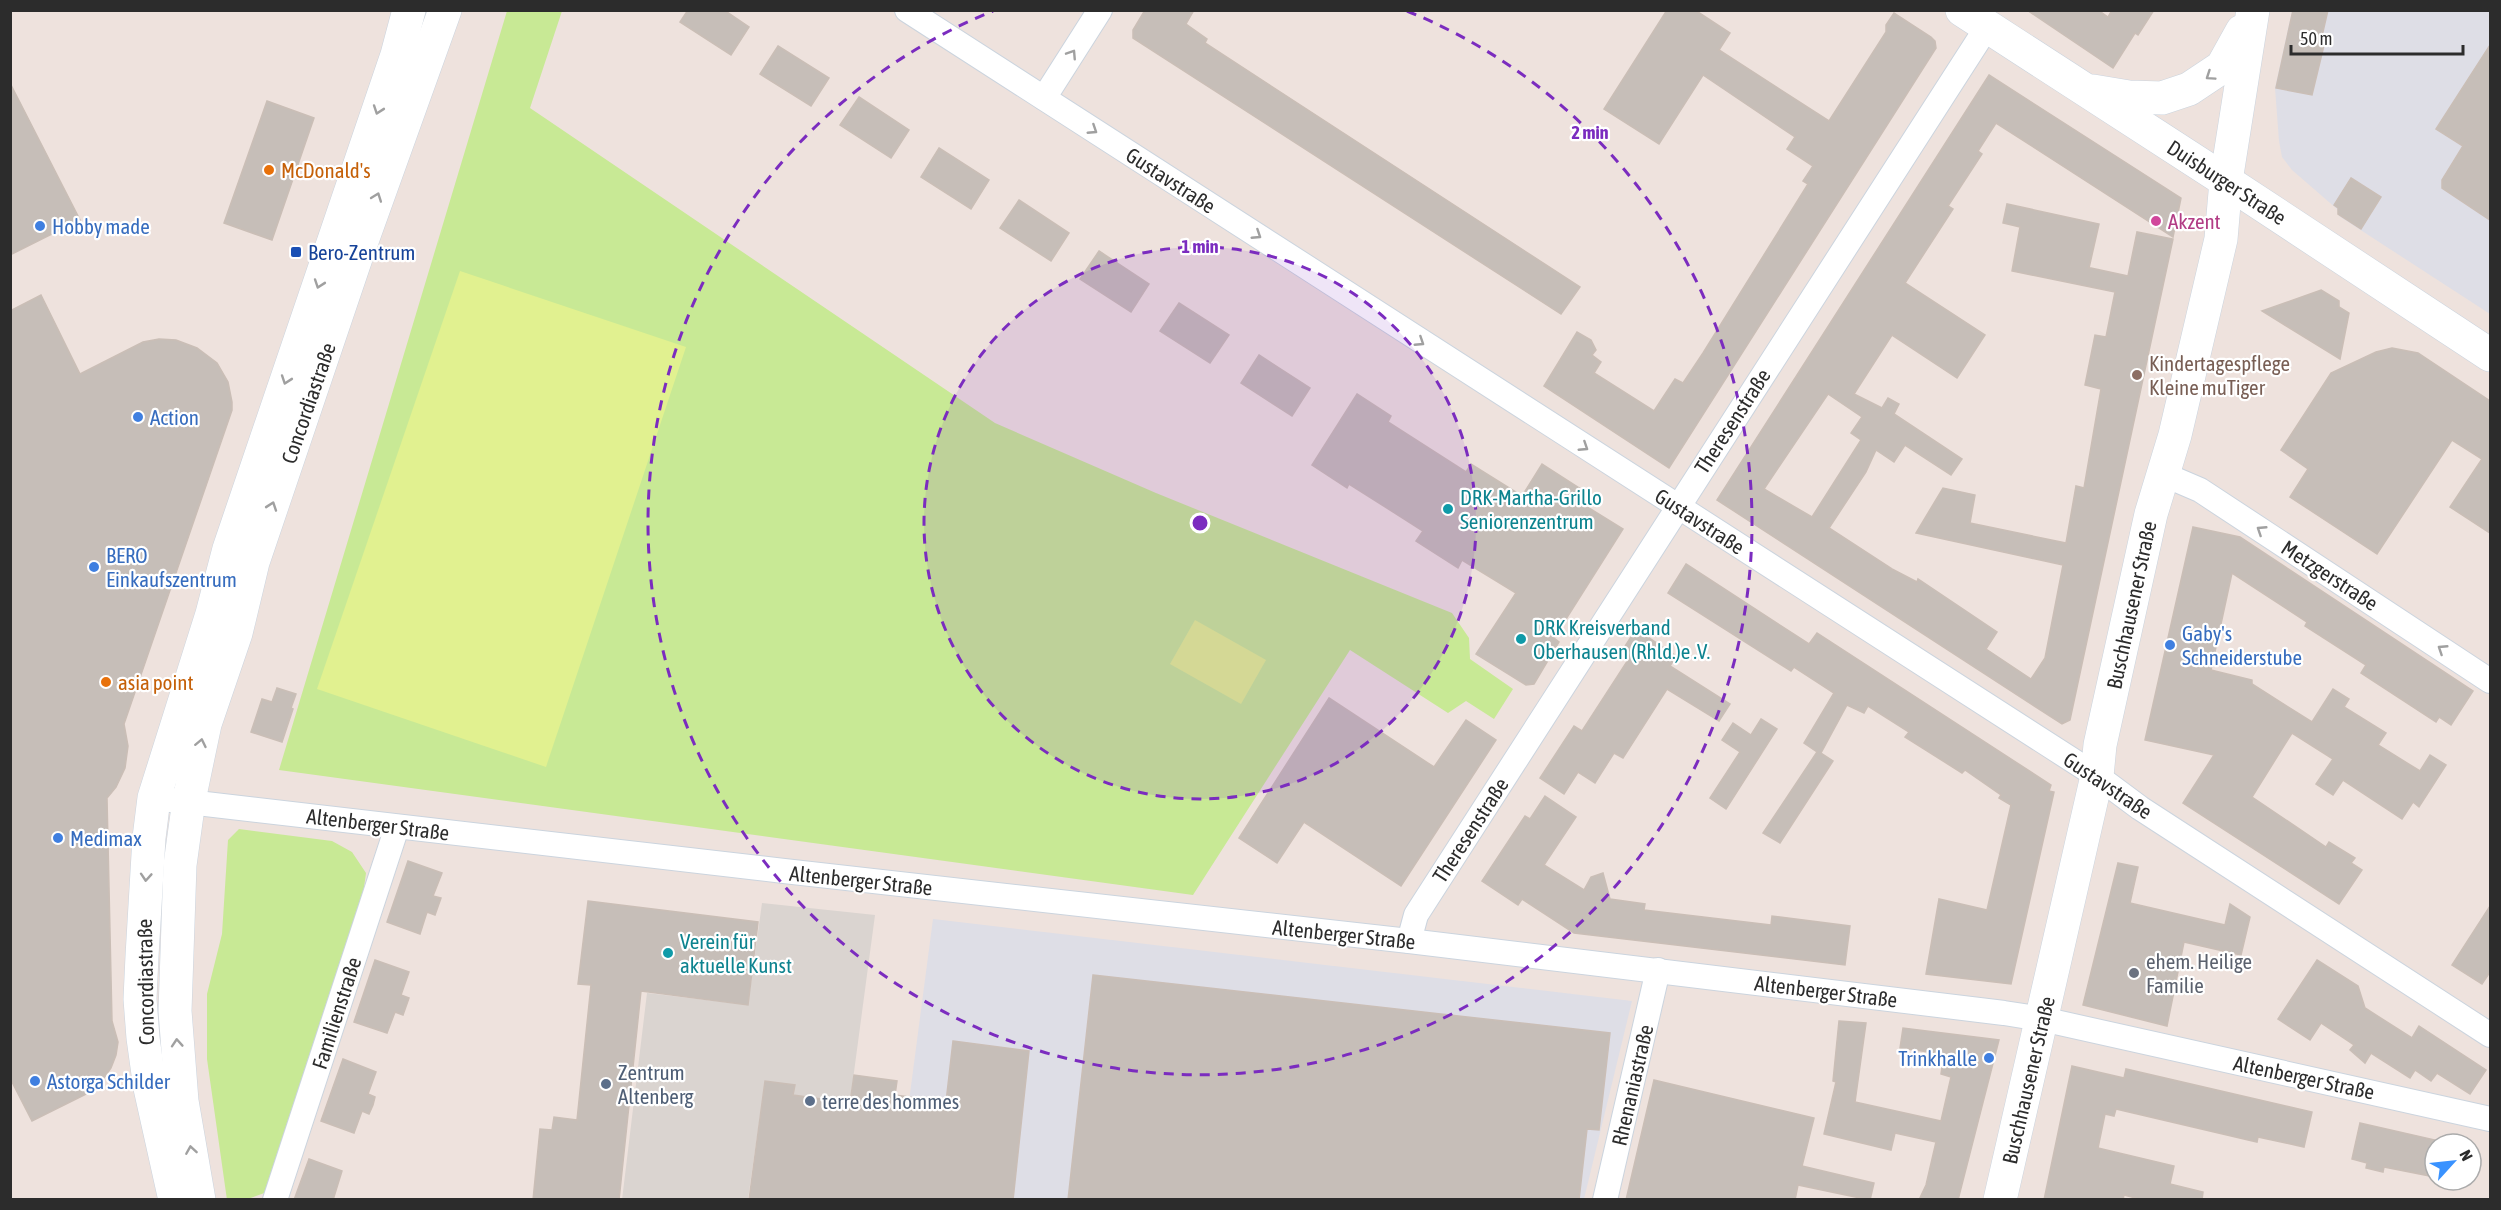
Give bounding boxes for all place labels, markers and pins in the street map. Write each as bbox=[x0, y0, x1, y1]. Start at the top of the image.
place label: McDonald's bbox=[281, 158, 371, 182]
marker: McDonald's bbox=[262, 163, 276, 177]
place label: Akzent bbox=[2168, 209, 2221, 233]
place label: Hobby made bbox=[52, 214, 150, 238]
marker: Akzent bbox=[2149, 214, 2163, 228]
marker: Hobby made bbox=[33, 219, 47, 233]
place label: Bero-Zentrum bbox=[308, 240, 415, 264]
marker: Bero-Zentrum bbox=[289, 245, 303, 259]
place label: Kindertagespflege Kleine muTiger bbox=[2149, 351, 2290, 399]
marker: Kindertagespflege Kleine muTiger bbox=[2130, 368, 2144, 382]
place label: Action bbox=[150, 405, 199, 429]
marker: Action bbox=[131, 410, 145, 424]
place label: DRK-Martha-Grillo Seniorenzentrum bbox=[1460, 485, 1602, 533]
marker: DRK-Martha-Grillo Seniorenzentrum bbox=[1441, 502, 1455, 516]
centre of rings bbox=[1190, 513, 1210, 533]
place label: BERO Einkaufszentrum bbox=[106, 543, 237, 591]
marker: BERO Einkaufszentrum bbox=[87, 560, 101, 574]
place label: DRK Kreisverband Oberhausen (Rhld.)e .V. bbox=[1533, 615, 1710, 663]
place label: Gaby's Schneiderstube bbox=[2182, 621, 2302, 669]
marker: DRK Kreisverband Oberhausen (Rhld.)e .V. bbox=[1514, 632, 1528, 646]
marker: Gaby's Schneiderstube bbox=[2163, 638, 2177, 652]
place label: asia point bbox=[118, 670, 194, 694]
marker: asia point bbox=[99, 675, 113, 689]
place label: Medimax bbox=[70, 826, 142, 850]
marker: Medimax bbox=[51, 831, 65, 845]
place label: Verein für aktuelle Kunst bbox=[680, 929, 792, 977]
marker: Verein für aktuelle Kunst bbox=[661, 946, 675, 960]
place label: ehem. Heilige Familie bbox=[2146, 949, 2252, 997]
marker: ehem. Heilige Familie bbox=[2127, 966, 2141, 980]
place label: Trinkhalle bbox=[1898, 1046, 1977, 1070]
marker: Trinkhalle bbox=[1982, 1051, 1996, 1065]
place label: Zentrum Altenberg bbox=[618, 1060, 694, 1108]
place label: Astorga Schilder bbox=[47, 1069, 171, 1093]
marker: Astorga Schilder bbox=[28, 1074, 42, 1088]
marker: Zentrum Altenberg bbox=[599, 1077, 613, 1091]
place label: terre des hommes bbox=[822, 1089, 959, 1113]
marker: terre des hommes bbox=[803, 1094, 817, 1108]

